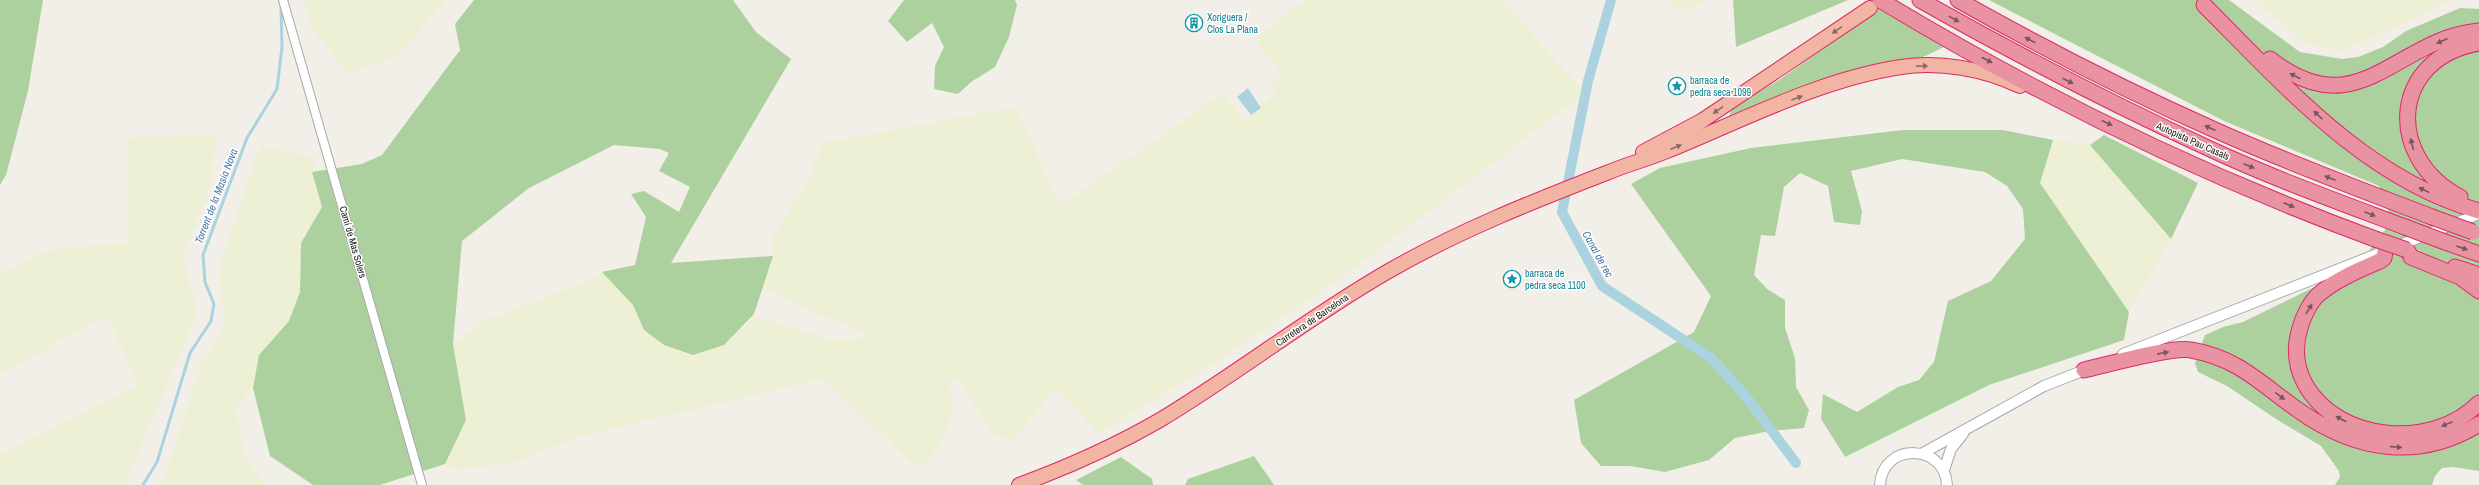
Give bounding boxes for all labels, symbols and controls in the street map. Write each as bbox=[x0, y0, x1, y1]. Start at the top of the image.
place label: Xoriguera / Clos La Plana bbox=[1207, 11, 1258, 36]
building icon: Xoriguera / Clos La Plana bbox=[1184, 13, 1204, 33]
one-way arrow bbox=[1948, 16, 1960, 22]
one-way arrow bbox=[1832, 26, 1842, 34]
one-way arrow bbox=[2025, 36, 2036, 43]
one-way arrow bbox=[2436, 38, 2447, 44]
one-way arrow bbox=[1982, 57, 1993, 64]
one-way arrow bbox=[1916, 63, 1929, 69]
one-way arrow bbox=[2289, 73, 2301, 79]
place label: barraca de pedra seca 1099 bbox=[1690, 74, 1752, 99]
place icon: barraca de pedra seca 1099 bbox=[1667, 76, 1687, 96]
one-way arrow bbox=[2062, 77, 2074, 84]
one-way arrow bbox=[1791, 95, 1803, 101]
one-way arrow bbox=[1713, 106, 1723, 114]
one-way arrow bbox=[2313, 111, 2323, 120]
street label: Autopista Pau Casals bbox=[2153, 119, 2232, 163]
one-way arrow bbox=[2101, 120, 2113, 126]
one-way arrow bbox=[2204, 125, 2215, 131]
one-way arrow bbox=[2408, 138, 2414, 151]
one-way arrow bbox=[1671, 144, 1683, 150]
water label: Torrent de la Masia Nova bbox=[191, 147, 241, 245]
one-way arrow bbox=[2244, 163, 2256, 169]
one-way arrow bbox=[2323, 175, 2335, 181]
one-way arrow bbox=[2419, 187, 2430, 193]
one-way arrow bbox=[2284, 203, 2296, 209]
street label: Camí de Mas Solers bbox=[337, 205, 369, 279]
one-way arrow bbox=[2364, 211, 2376, 217]
water label: Canal de rec bbox=[1579, 228, 1617, 280]
one-way arrow bbox=[2457, 245, 2469, 251]
place label: barraca de pedra seca 1100 bbox=[1525, 267, 1586, 292]
place icon: barraca de pedra seca 1100 bbox=[1502, 269, 1522, 289]
street label: Carretera de Barcelona bbox=[1273, 291, 1351, 349]
one-way arrow bbox=[2305, 303, 2312, 315]
one-way arrow bbox=[2157, 350, 2169, 356]
one-way arrow bbox=[2274, 392, 2285, 400]
one-way arrow bbox=[2335, 416, 2347, 422]
one-way arrow bbox=[2440, 421, 2452, 427]
one-way arrow bbox=[2390, 444, 2402, 451]

